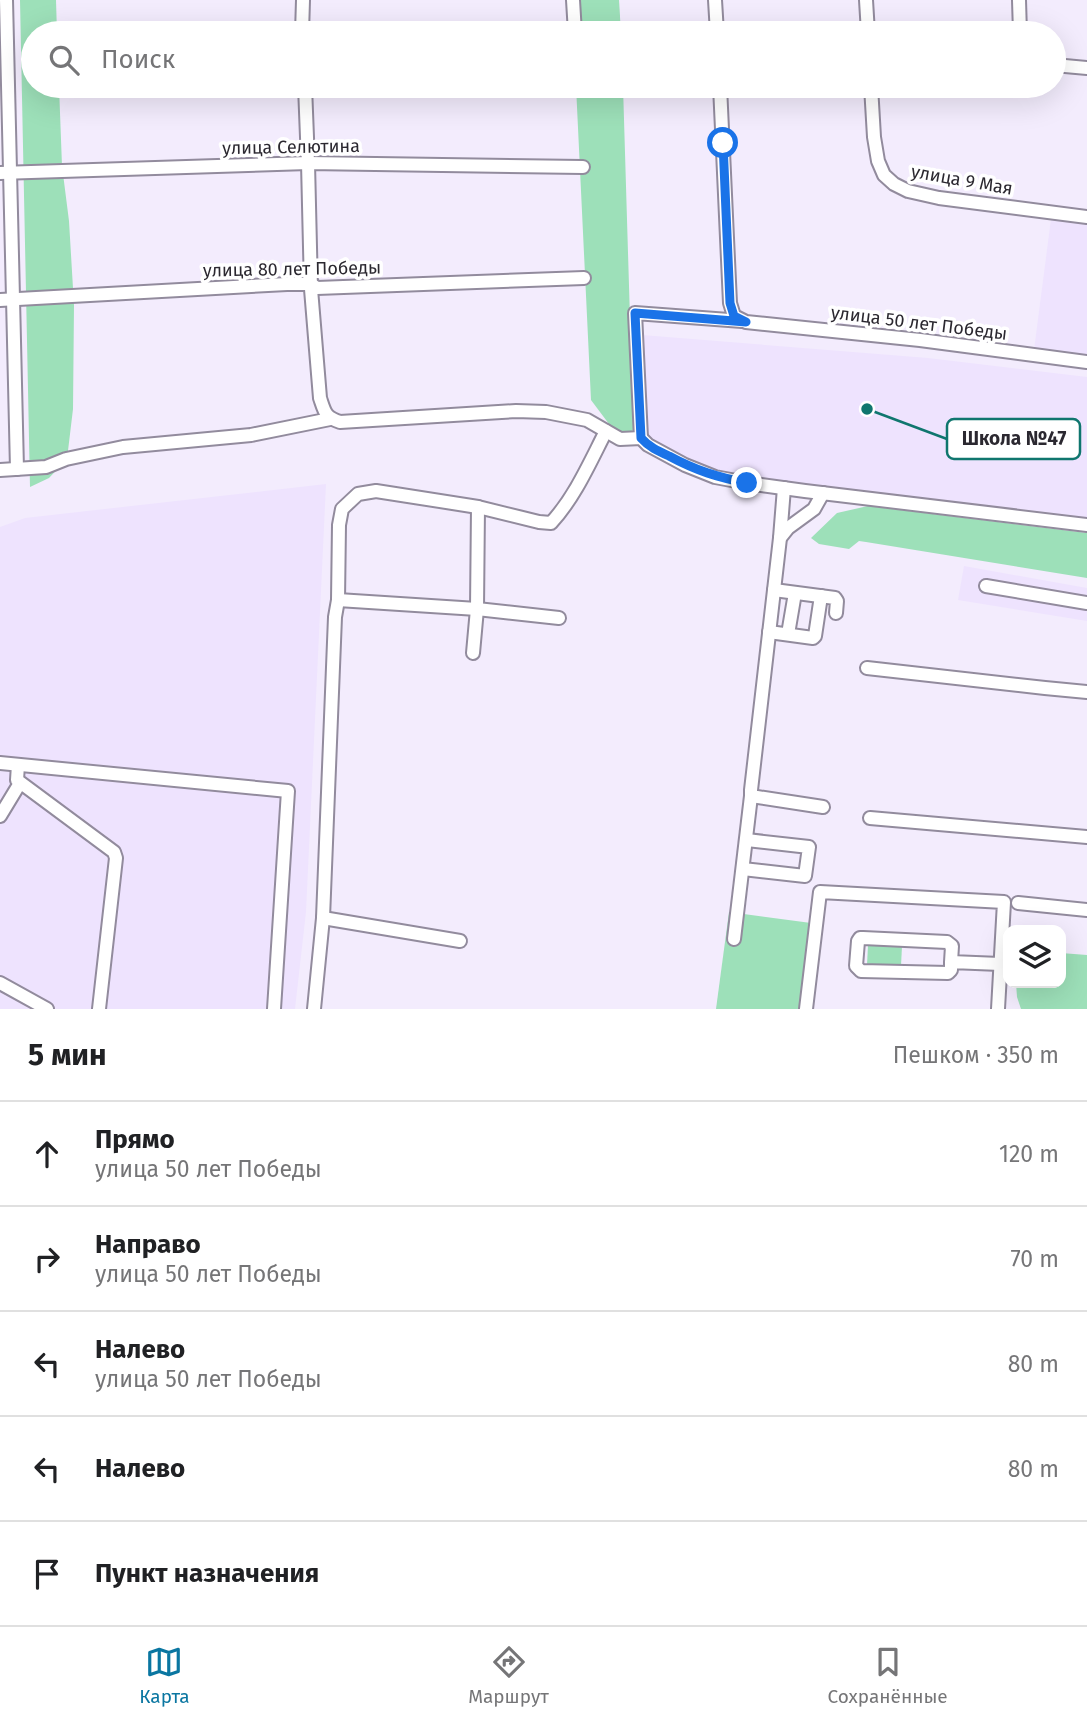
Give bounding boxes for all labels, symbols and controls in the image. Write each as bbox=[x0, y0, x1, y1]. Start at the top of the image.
search box bbox=[21, 21, 1066, 98]
icon: search bbox=[45, 41, 83, 79]
text: Поиск bbox=[101, 44, 175, 75]
route start bbox=[707, 127, 738, 158]
street label: улица Селютина bbox=[222, 135, 360, 159]
street label: улица 9 Мая bbox=[909, 160, 1015, 200]
street label: улица 80 лет Победы bbox=[203, 256, 381, 282]
street label: улица 50 лет Победы bbox=[830, 301, 1008, 345]
callout: Школа №47 bbox=[947, 419, 1080, 459]
text: Школа №47 bbox=[962, 427, 1066, 450]
route end bbox=[731, 467, 762, 498]
map controls bbox=[1003, 925, 1066, 988]
button: layers bbox=[1003, 925, 1066, 988]
text: 5 мин bbox=[28, 1037, 107, 1073]
text: Пешком · 350 m bbox=[893, 1041, 1059, 1069]
text: Прямо bbox=[95, 1124, 175, 1155]
icon: ahead bbox=[28, 1135, 66, 1173]
text: 120 m bbox=[999, 1140, 1059, 1168]
text: улица 50 лет Победы bbox=[95, 1155, 322, 1183]
text: Направо bbox=[95, 1229, 201, 1260]
icon: right bbox=[28, 1240, 66, 1278]
text: 70 m bbox=[1010, 1245, 1059, 1273]
text: улица 50 лет Победы bbox=[95, 1260, 322, 1288]
text: Налево bbox=[95, 1334, 185, 1365]
icon: left bbox=[28, 1345, 66, 1383]
text: 80 m bbox=[1008, 1350, 1059, 1378]
text: улица 50 лет Победы bbox=[95, 1365, 322, 1393]
icon: left bbox=[28, 1450, 66, 1488]
text: Налево bbox=[95, 1453, 185, 1484]
text: 80 m bbox=[1008, 1455, 1059, 1483]
icon: arrive bbox=[28, 1555, 66, 1593]
text: Пункт назначения bbox=[95, 1558, 319, 1589]
tab: Карта bbox=[139, 1643, 190, 1708]
tab: Маршрут bbox=[468, 1643, 549, 1708]
tab: Сохранённые bbox=[827, 1643, 948, 1708]

